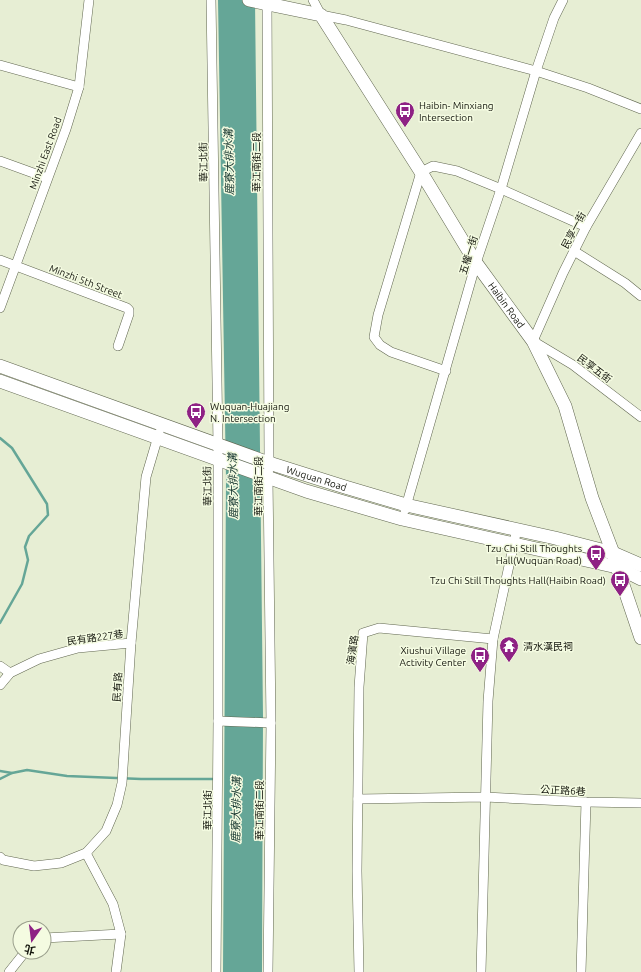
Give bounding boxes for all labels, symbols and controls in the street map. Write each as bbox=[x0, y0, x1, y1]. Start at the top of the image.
bus stop icon: Haibin- Minxiang Intersection bbox=[394, 100, 416, 128]
place label: Haibin- Minxiang Intersection bbox=[419, 100, 494, 123]
street label: Minzhi East Road bbox=[27, 115, 64, 191]
water label: 鹿寮大排水溝 bbox=[222, 127, 236, 195]
street label: 華江南街二段 bbox=[251, 132, 262, 192]
street label: 華江北街 bbox=[198, 142, 209, 182]
street label: 民享一街 bbox=[559, 210, 588, 250]
street label: 五權一街 bbox=[457, 234, 480, 276]
street label: Minzhi 5th Street bbox=[48, 262, 124, 300]
street label: Haibin Road bbox=[486, 280, 527, 330]
street label: 民享五街 bbox=[575, 352, 614, 385]
bus stop icon: Wuquan-Huajiang N. Intersection bbox=[185, 401, 207, 429]
place label: Wuquan-Huajiang N. Intersection bbox=[210, 401, 289, 424]
water label: 鹿寮大排水溝 bbox=[226, 451, 240, 519]
street label: 華江南街二段 bbox=[253, 456, 264, 516]
street label: Wuquan Road bbox=[285, 464, 348, 493]
street label: 華江北街 bbox=[202, 466, 213, 506]
place label: Tzu Chi Still Thoughts Hall(Wuquan Road) bbox=[486, 543, 582, 566]
bus stop icon: Tzu Chi Still Thoughts Hall(Wuquan Road) bbox=[585, 543, 607, 571]
bus stop icon: Tzu Chi Still Thoughts Hall(Haibin Road) bbox=[609, 569, 631, 597]
place label: Tzu Chi Still Thoughts Hall(Haibin Road) bbox=[430, 575, 606, 586]
street label: 民有路227巷 bbox=[66, 628, 124, 647]
street label: 海濱路 bbox=[345, 634, 360, 666]
temple icon: 清水漢民祠 bbox=[498, 635, 520, 663]
place label: 清水漢民祠 bbox=[523, 641, 573, 652]
place label: Xiushui Village Activity Center bbox=[400, 645, 466, 668]
bus stop icon: Xiushui Village Activity Center bbox=[469, 645, 491, 673]
street label: 民有路 bbox=[111, 672, 124, 702]
water label: 鹿寮大排水溝 bbox=[229, 775, 243, 843]
street label: 華江南街二段 bbox=[254, 780, 265, 840]
street label: 公正路6巷 bbox=[540, 784, 586, 797]
street label: 華江北街 bbox=[202, 790, 213, 830]
north arrow bbox=[12, 920, 52, 960]
text: 北 bbox=[23, 943, 36, 957]

